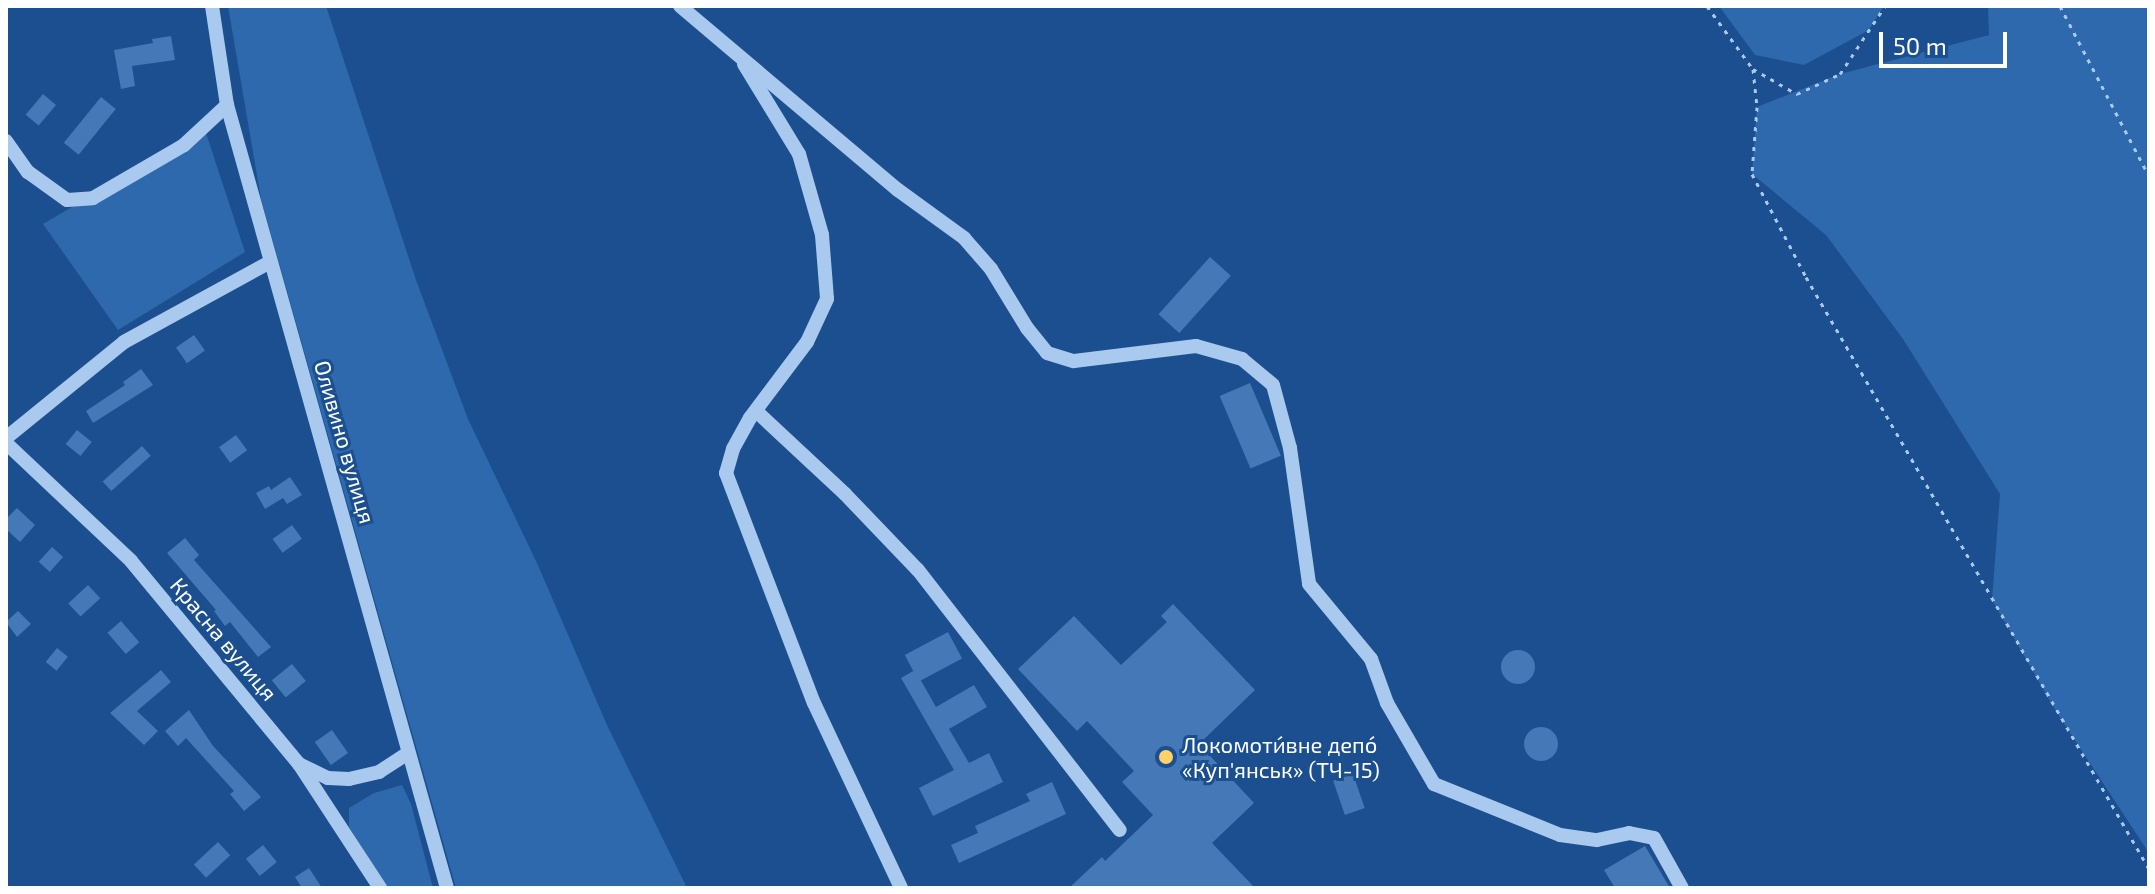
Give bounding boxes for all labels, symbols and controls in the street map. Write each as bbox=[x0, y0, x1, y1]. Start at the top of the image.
scale bar bbox=[1883, 16, 2011, 66]
text: 50 m bbox=[1893, 31, 1947, 60]
street label: Оливино вулиця bbox=[309, 357, 381, 527]
street label: Красна вулиця bbox=[165, 572, 283, 706]
place label: Локомоти́вне депо́ «Куп'янськ» (ТЧ-15) bbox=[1182, 731, 1380, 782]
marker: Локомоти́вне депо́ «Куп'янськ» (ТЧ-15) bbox=[1157, 748, 1175, 766]

